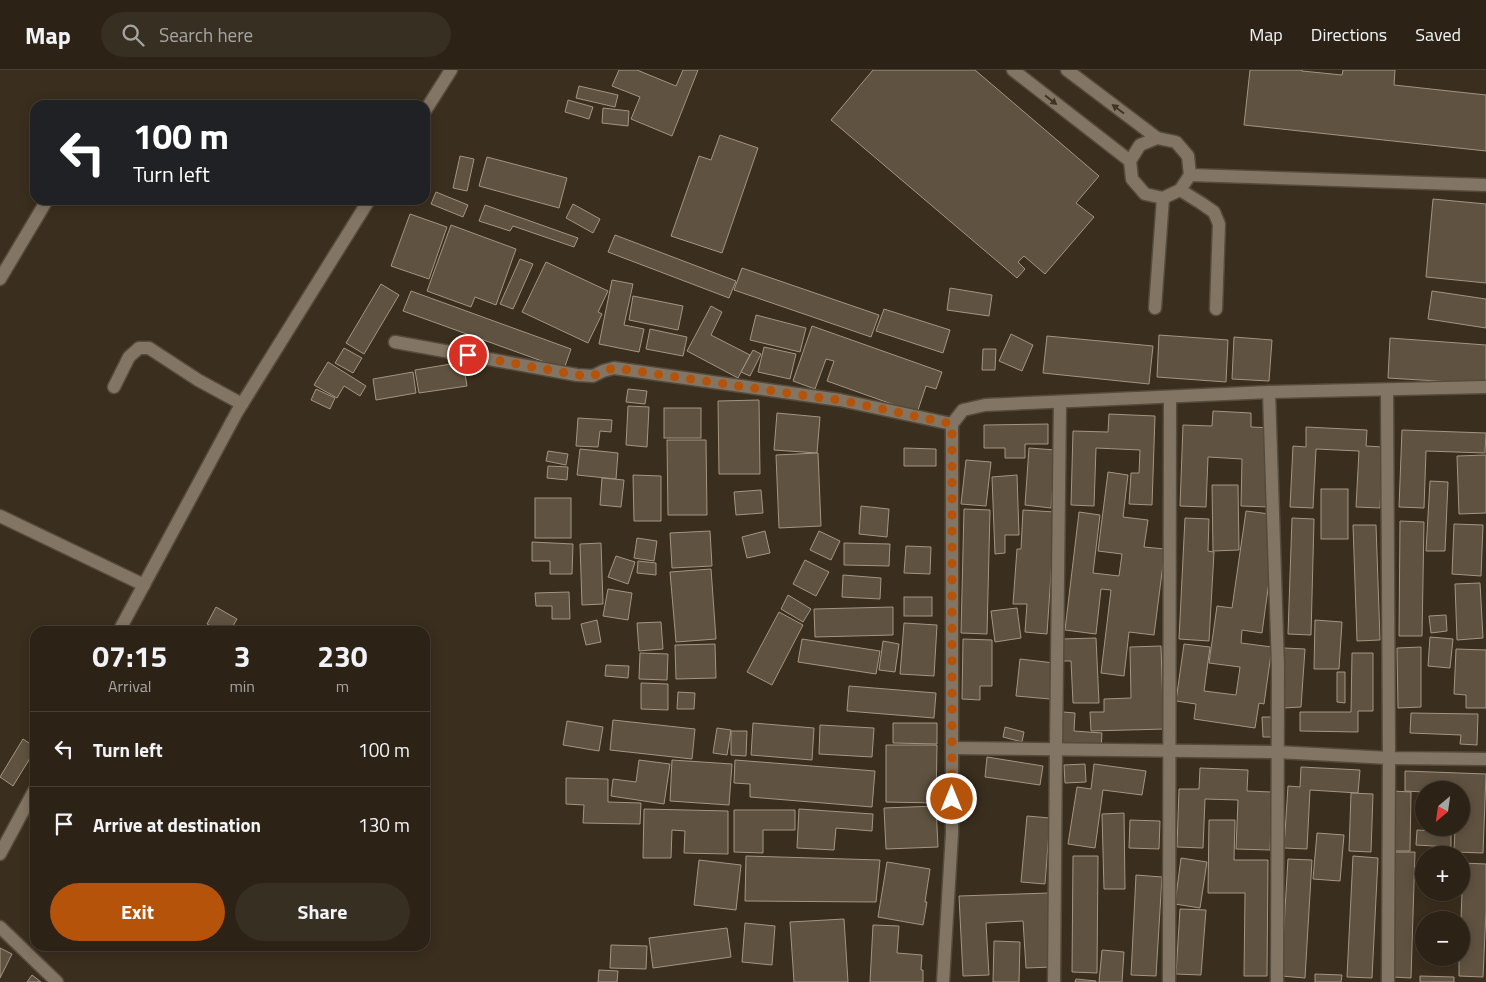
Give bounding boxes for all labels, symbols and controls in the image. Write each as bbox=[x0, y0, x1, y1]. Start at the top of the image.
search box bbox=[101, 12, 451, 57]
text: Map bbox=[25, 17, 71, 53]
text: Search here bbox=[159, 20, 253, 49]
icon: search bbox=[119, 21, 147, 49]
text: Map bbox=[1249, 21, 1283, 48]
text: Directions bbox=[1311, 21, 1387, 48]
text: Saved bbox=[1415, 21, 1461, 48]
one-way arrow bbox=[1045, 94, 1058, 105]
one-way arrow bbox=[1112, 103, 1125, 114]
text: 100 m bbox=[133, 109, 229, 163]
icon: left bbox=[50, 120, 115, 185]
text: Turn left bbox=[133, 157, 210, 191]
pin bbox=[447, 334, 489, 376]
icon: arrive bbox=[454, 341, 482, 369]
text: 07:15 bbox=[92, 633, 167, 679]
text: 3 bbox=[234, 633, 251, 679]
text: 230 bbox=[317, 633, 368, 679]
text: Arrival bbox=[108, 674, 151, 698]
text: min bbox=[229, 674, 255, 698]
text: m bbox=[336, 674, 349, 698]
icon: left bbox=[50, 735, 78, 763]
text: Turn left bbox=[93, 735, 163, 764]
text: 100 m bbox=[358, 735, 410, 764]
position arrow bbox=[925, 772, 977, 824]
north arrow bbox=[1415, 781, 1470, 836]
map controls bbox=[1415, 781, 1470, 966]
icon: arrive bbox=[50, 810, 78, 838]
text: Arrive at destination bbox=[93, 810, 261, 839]
text: 130 m bbox=[358, 810, 410, 839]
button: + bbox=[1415, 846, 1470, 901]
button: Exit bbox=[50, 883, 225, 941]
button: Share bbox=[235, 883, 410, 941]
button: − bbox=[1415, 911, 1470, 966]

